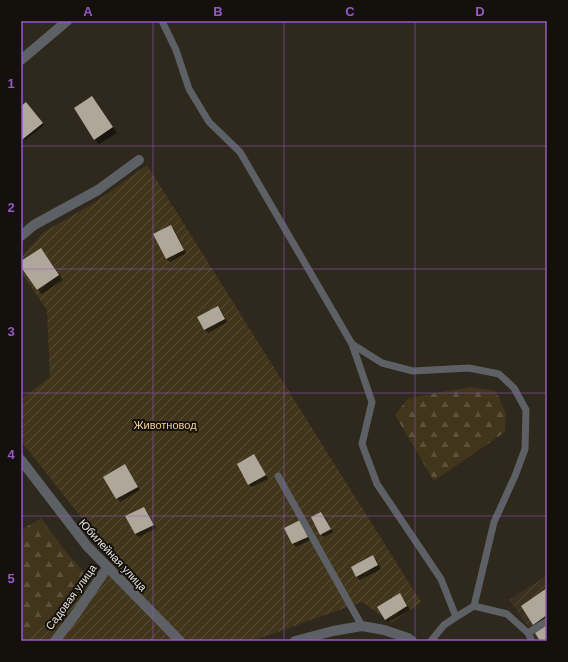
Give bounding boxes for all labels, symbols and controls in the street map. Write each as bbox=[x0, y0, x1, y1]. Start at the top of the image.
text: A bbox=[83, 4, 93, 19]
text: B bbox=[213, 4, 223, 19]
text: C bbox=[345, 4, 355, 19]
text: D bbox=[475, 4, 485, 19]
text: 1 bbox=[7, 76, 15, 91]
text: 2 bbox=[7, 200, 15, 215]
text: 3 bbox=[7, 324, 15, 339]
park label: Животновод bbox=[133, 419, 197, 431]
text: 4 bbox=[7, 447, 15, 462]
street label: Юбилейная улица bbox=[77, 517, 150, 594]
street label: Садовая улица bbox=[43, 561, 99, 632]
text: 5 bbox=[7, 571, 15, 586]

